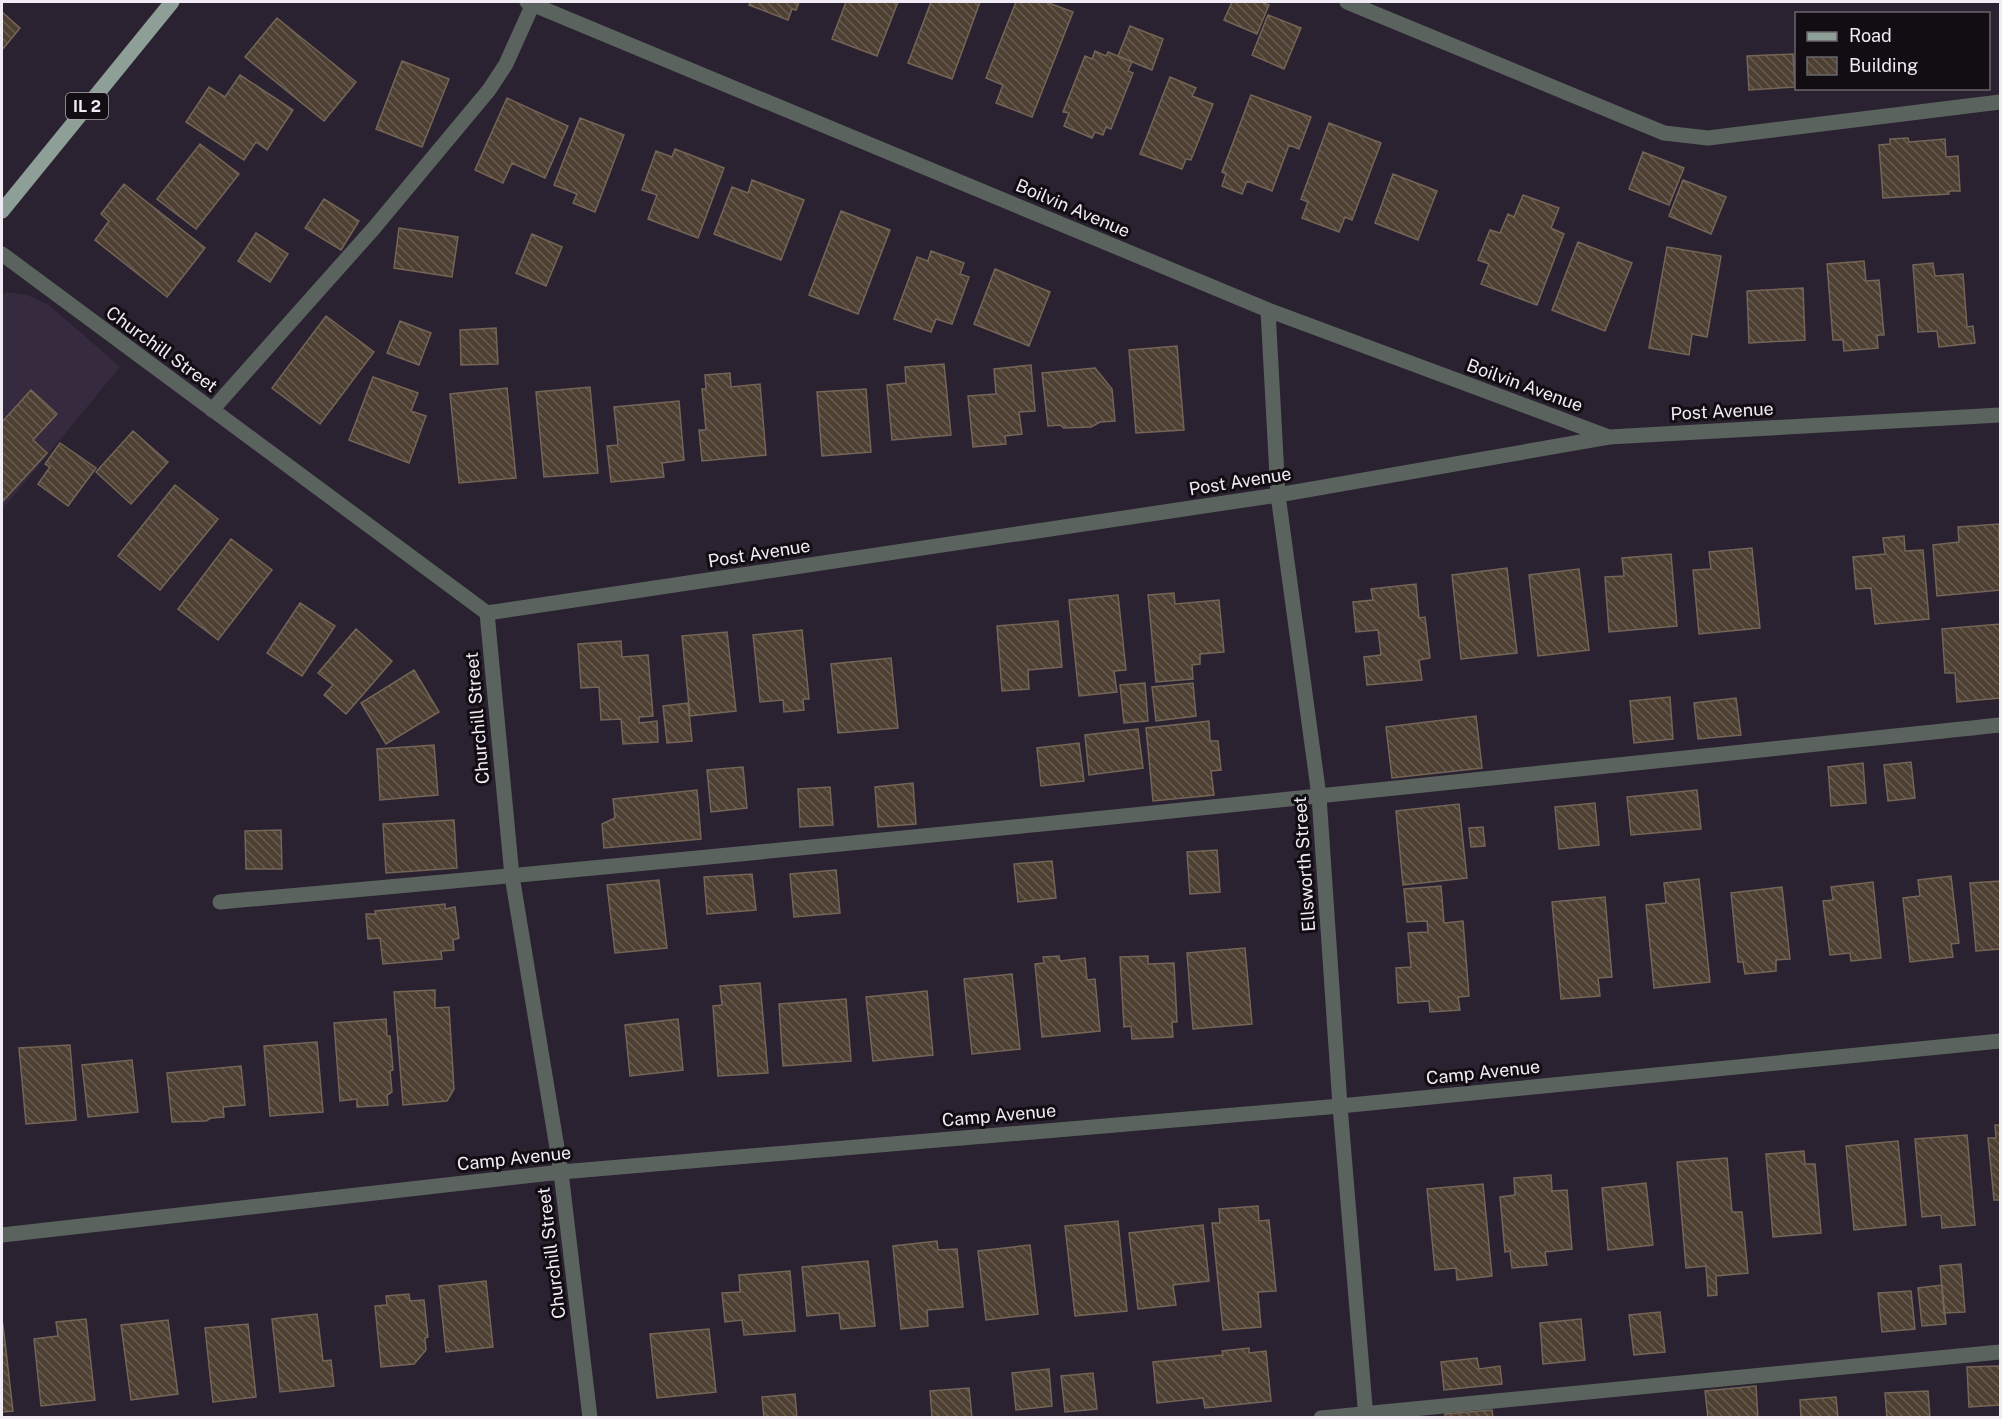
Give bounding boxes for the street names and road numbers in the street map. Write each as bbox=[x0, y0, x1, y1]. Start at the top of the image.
road number: IL 2 bbox=[66, 93, 108, 119]
street label: Boilvin Avenue bbox=[1013, 174, 1133, 242]
street label: Churchill Street bbox=[102, 302, 222, 396]
street label: Boilvin Avenue bbox=[1464, 354, 1586, 416]
street label: Post Avenue bbox=[1670, 398, 1774, 424]
street label: Post Avenue bbox=[1187, 463, 1293, 499]
street label: Post Avenue bbox=[706, 535, 812, 571]
street label: Churchill Street bbox=[461, 651, 493, 785]
street label: Ellsworth Street bbox=[1289, 796, 1319, 932]
street label: Camp Avenue bbox=[1425, 1056, 1541, 1088]
street label: Camp Avenue bbox=[941, 1100, 1057, 1130]
street label: Camp Avenue bbox=[456, 1142, 572, 1174]
street label: Churchill Street bbox=[533, 1186, 569, 1320]

